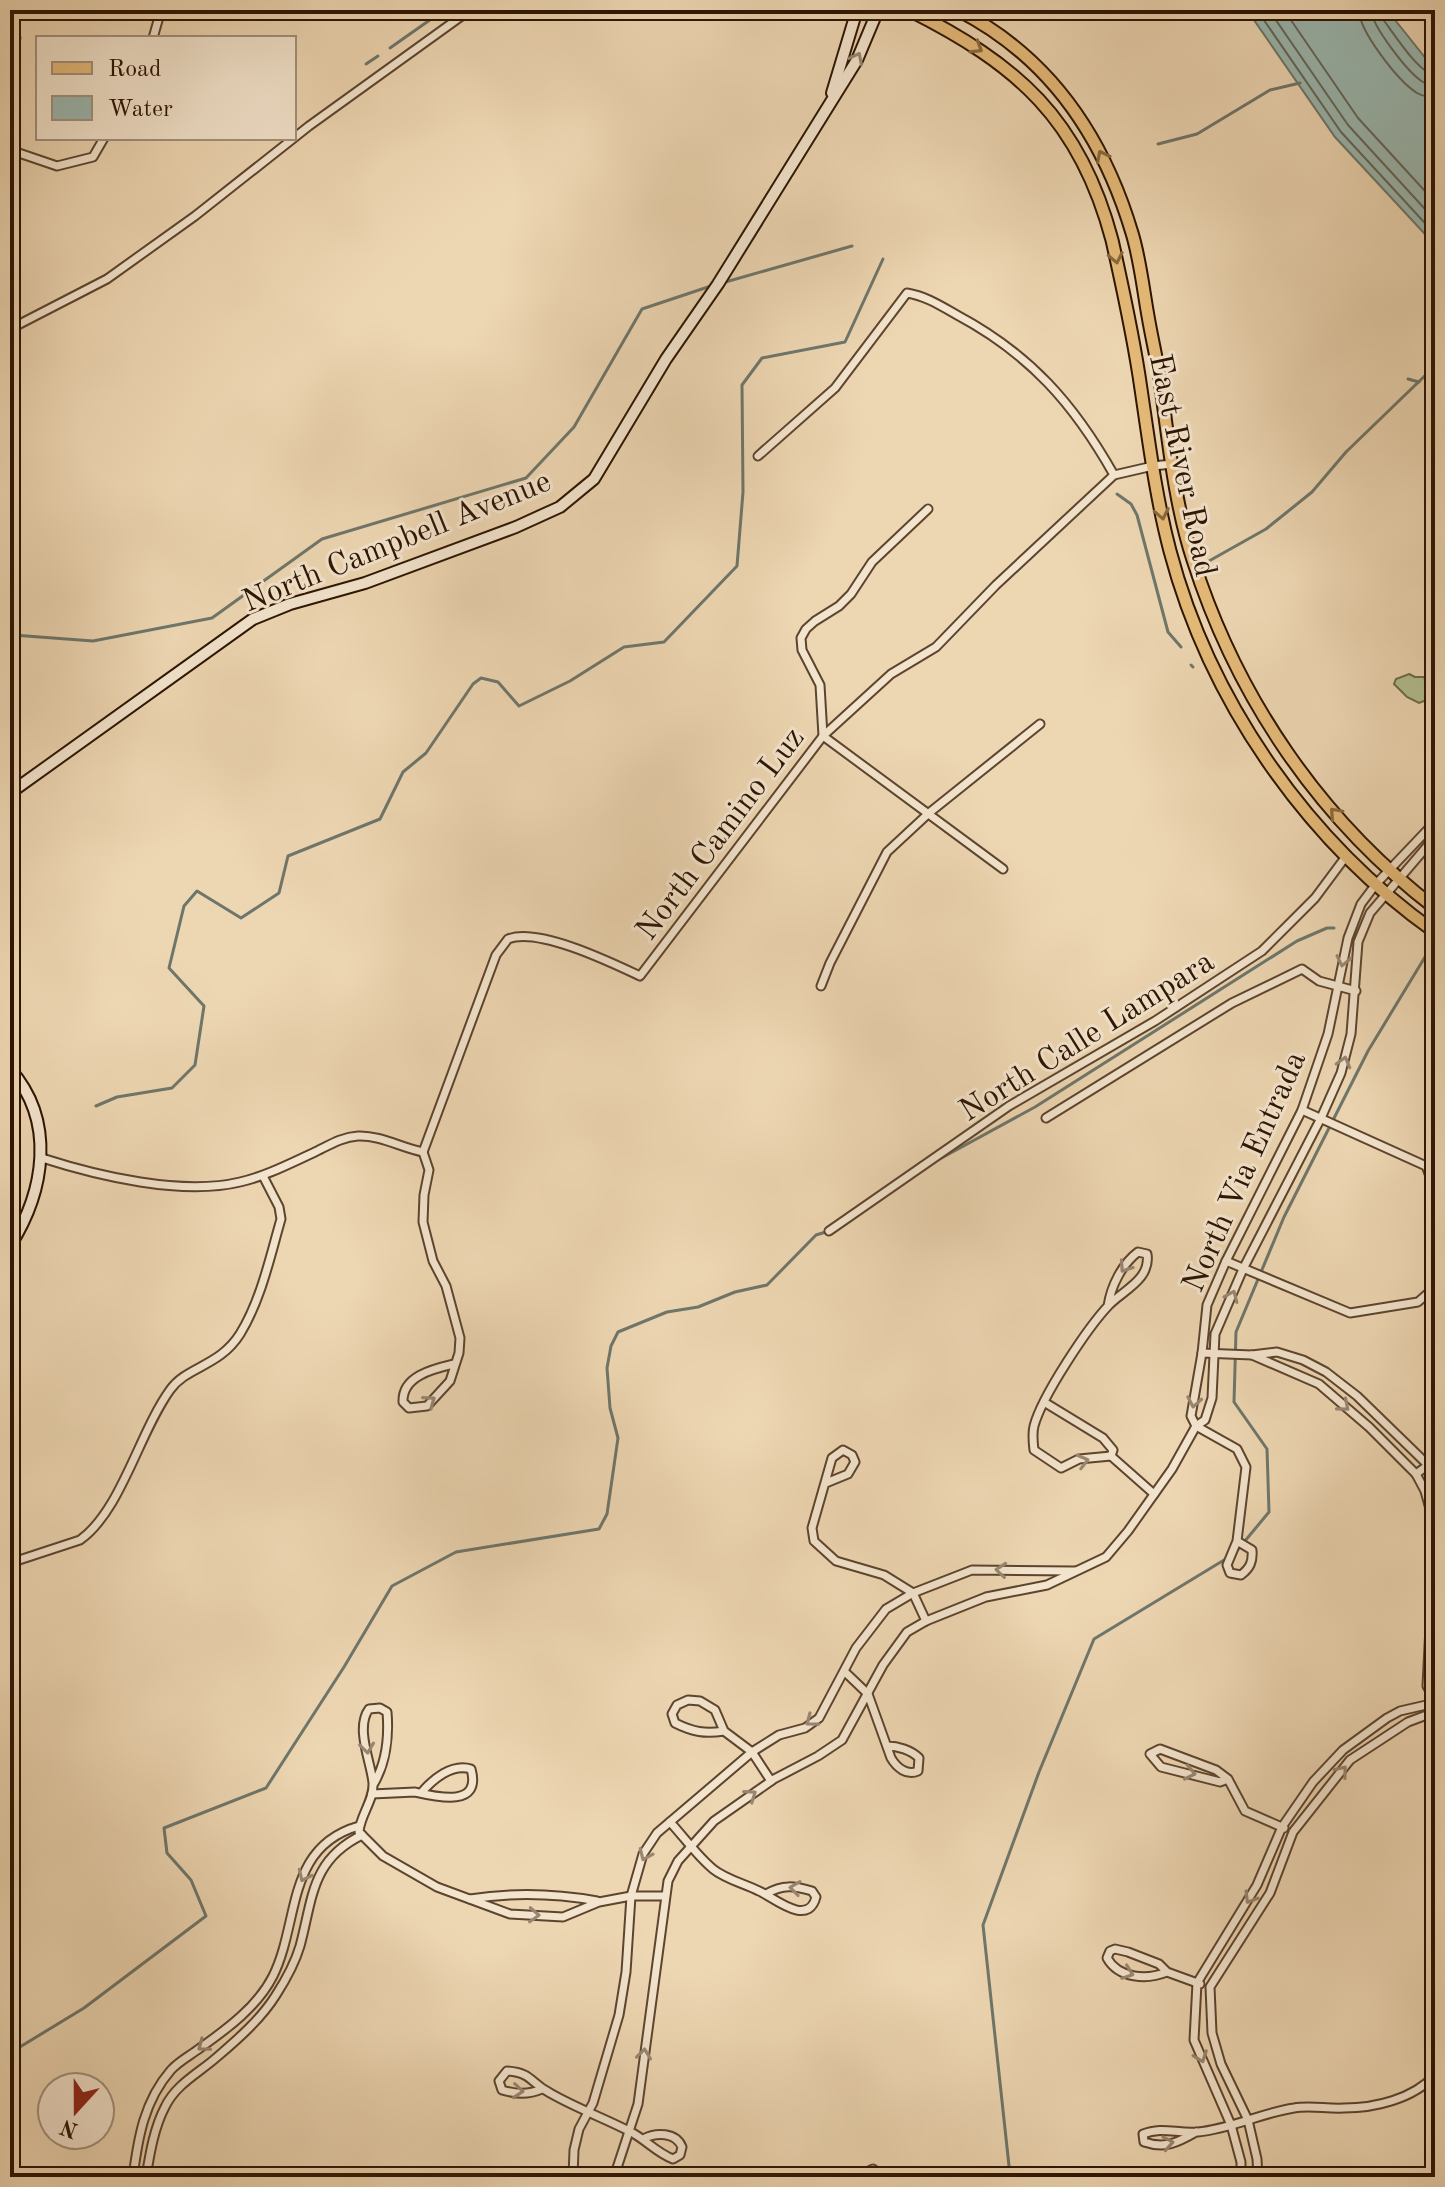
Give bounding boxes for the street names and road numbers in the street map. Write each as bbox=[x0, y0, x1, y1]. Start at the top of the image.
street label: East River Road bbox=[1142, 351, 1220, 580]
street label: North Campbell Avenue bbox=[238, 466, 556, 619]
street label: North Camino Luz bbox=[631, 722, 812, 947]
street label: North Calle Lampara bbox=[955, 946, 1221, 1129]
street label: North Via Entrada bbox=[1178, 1047, 1313, 1297]

